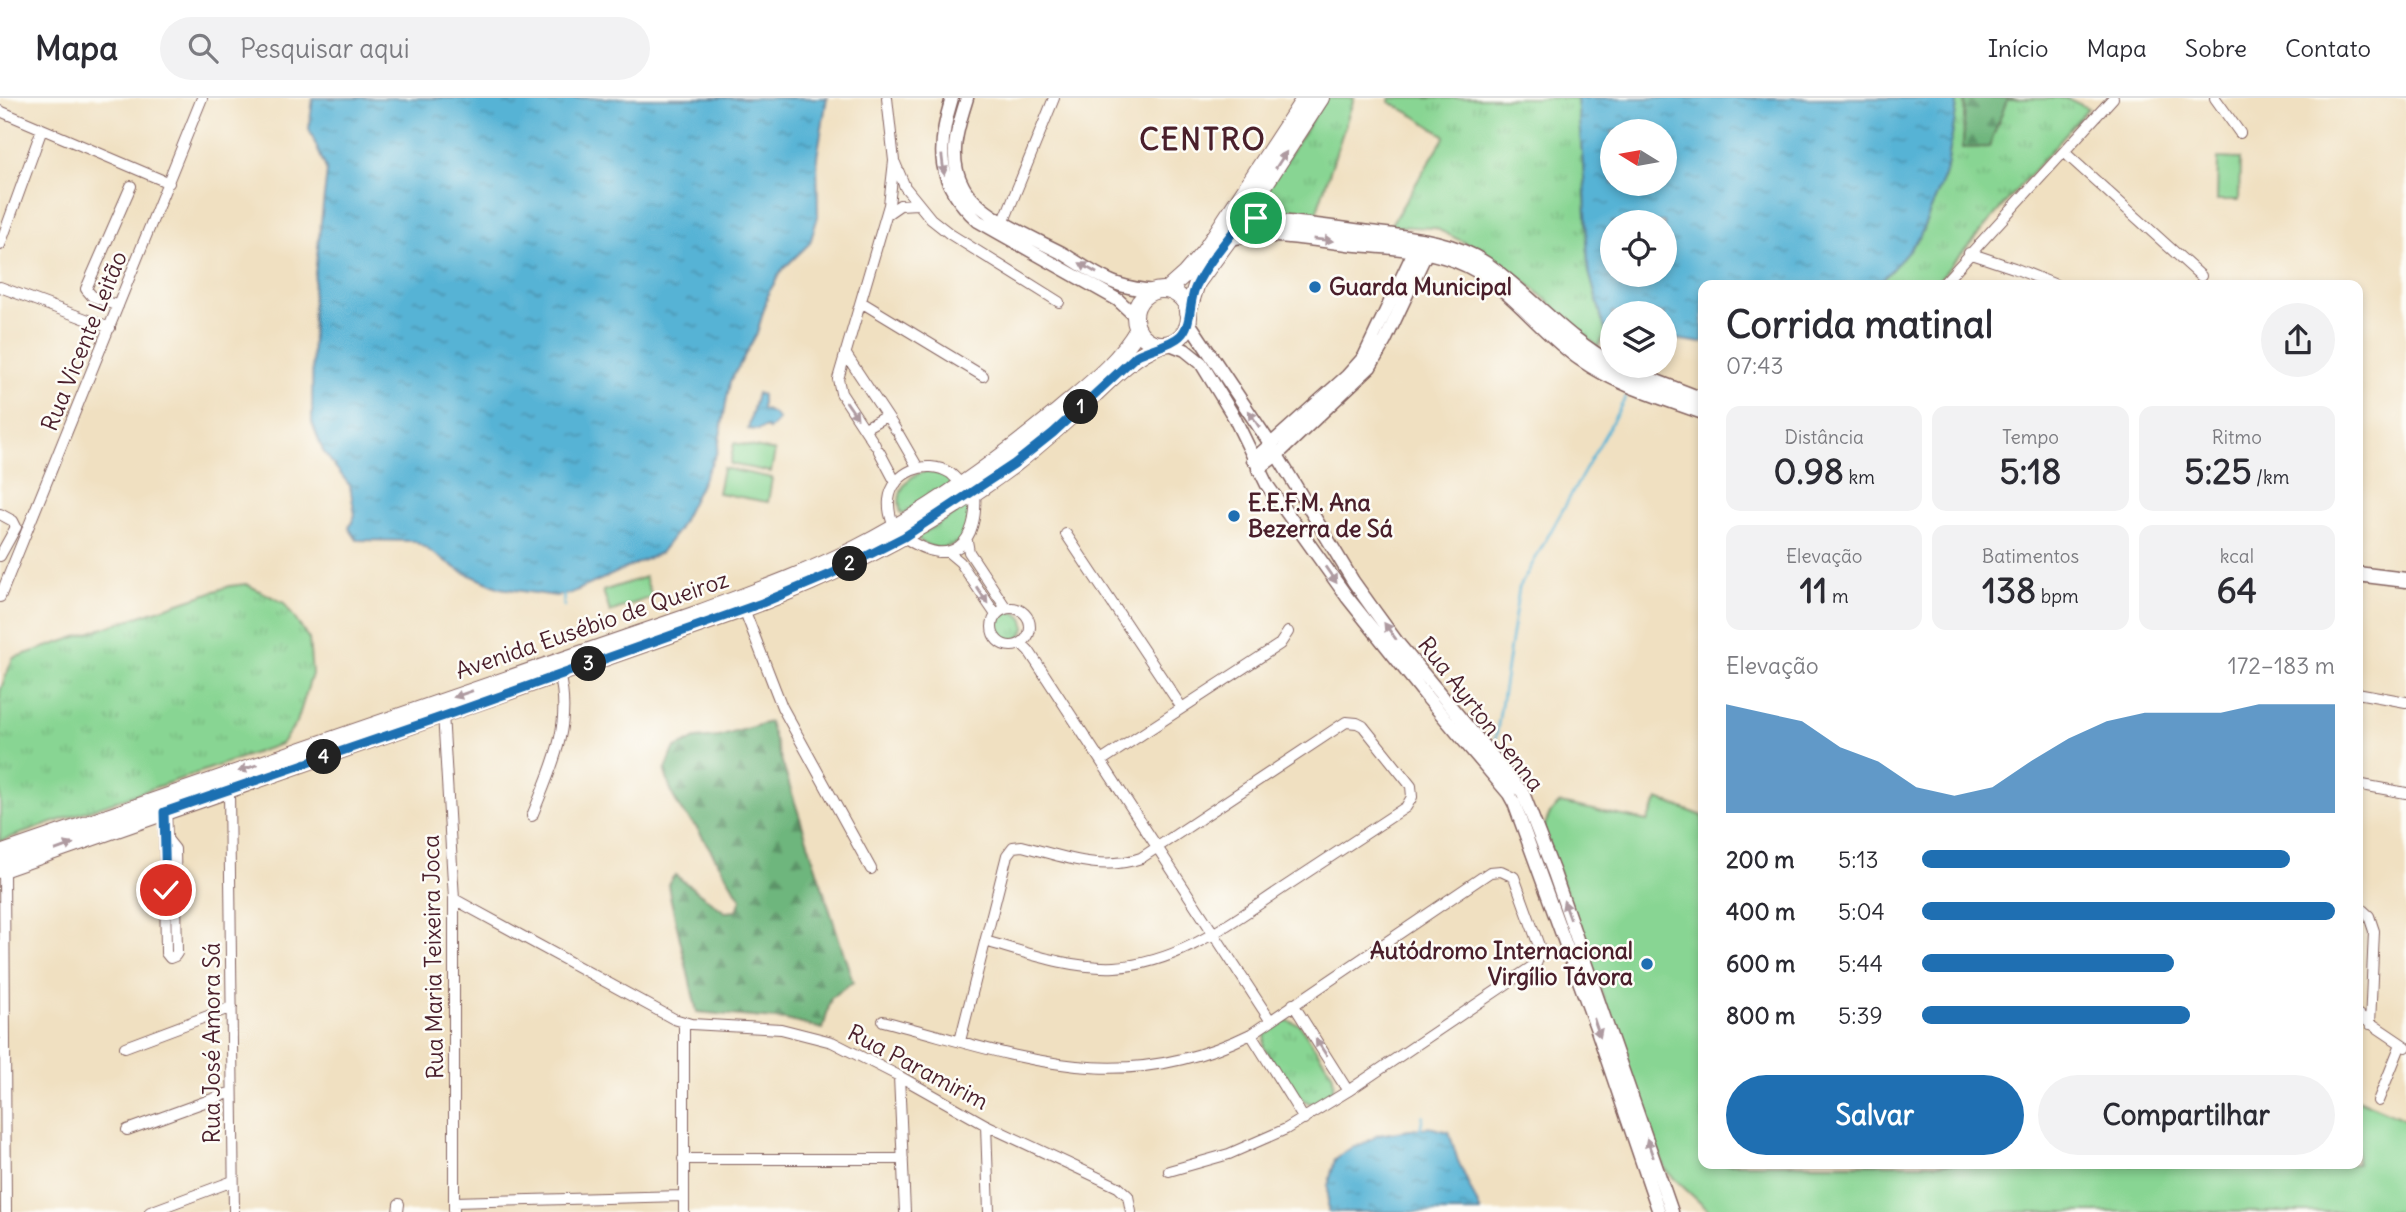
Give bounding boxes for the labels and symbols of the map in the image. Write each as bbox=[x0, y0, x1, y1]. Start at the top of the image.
north arrow bbox=[1600, 119, 1676, 196]
district label: CENTRO bbox=[1139, 120, 1267, 158]
one-way arrow bbox=[1274, 151, 1288, 169]
one-way arrow bbox=[938, 154, 949, 176]
pin bbox=[1226, 188, 1286, 248]
one-way arrow bbox=[1312, 235, 1334, 246]
street label: Rua Vicente Leitão bbox=[34, 247, 133, 435]
one-way arrow bbox=[1078, 263, 1098, 275]
place label: Guarda Municipal bbox=[1329, 272, 1512, 301]
marker: Guarda Municipal bbox=[1307, 279, 1323, 295]
pin: 1 bbox=[1064, 390, 1098, 424]
one-way arrow bbox=[845, 401, 859, 419]
one-way arrow bbox=[1248, 409, 1261, 429]
place label: E.E.F.M. Ana Bezerra de Sá bbox=[1248, 488, 1393, 543]
marker: E.E.F.M. Ana Bezerra de Sá bbox=[1226, 508, 1242, 524]
pin: 2 bbox=[832, 546, 868, 582]
street label: Avenida Eusébio de Queiroz bbox=[452, 564, 732, 685]
one-way arrow bbox=[1324, 566, 1338, 584]
one-way arrow bbox=[975, 586, 989, 604]
one-way arrow bbox=[1382, 623, 1397, 641]
street label: Rua Ayrton Senna bbox=[1412, 631, 1551, 797]
pin: 3 bbox=[572, 646, 606, 682]
one-way arrow bbox=[453, 689, 474, 700]
pin: 4 bbox=[306, 740, 342, 774]
one-way arrow bbox=[238, 763, 259, 774]
street label: Rua Maria Teixeira Joca bbox=[416, 835, 449, 1079]
one-way arrow bbox=[54, 841, 75, 852]
pin bbox=[136, 860, 196, 920]
one-way arrow bbox=[1561, 899, 1572, 920]
place label: Autódromo Internacional Virgílio Távora bbox=[1370, 936, 1633, 991]
street label: Rua José Amora Sá bbox=[197, 943, 226, 1143]
marker: Autódromo Internacional Virgílio Távora bbox=[1639, 956, 1655, 972]
street label: Rua Paramirim bbox=[843, 1017, 994, 1116]
one-way arrow bbox=[1592, 1018, 1603, 1039]
one-way arrow bbox=[1314, 1038, 1327, 1057]
one-way arrow bbox=[1644, 1137, 1655, 1158]

